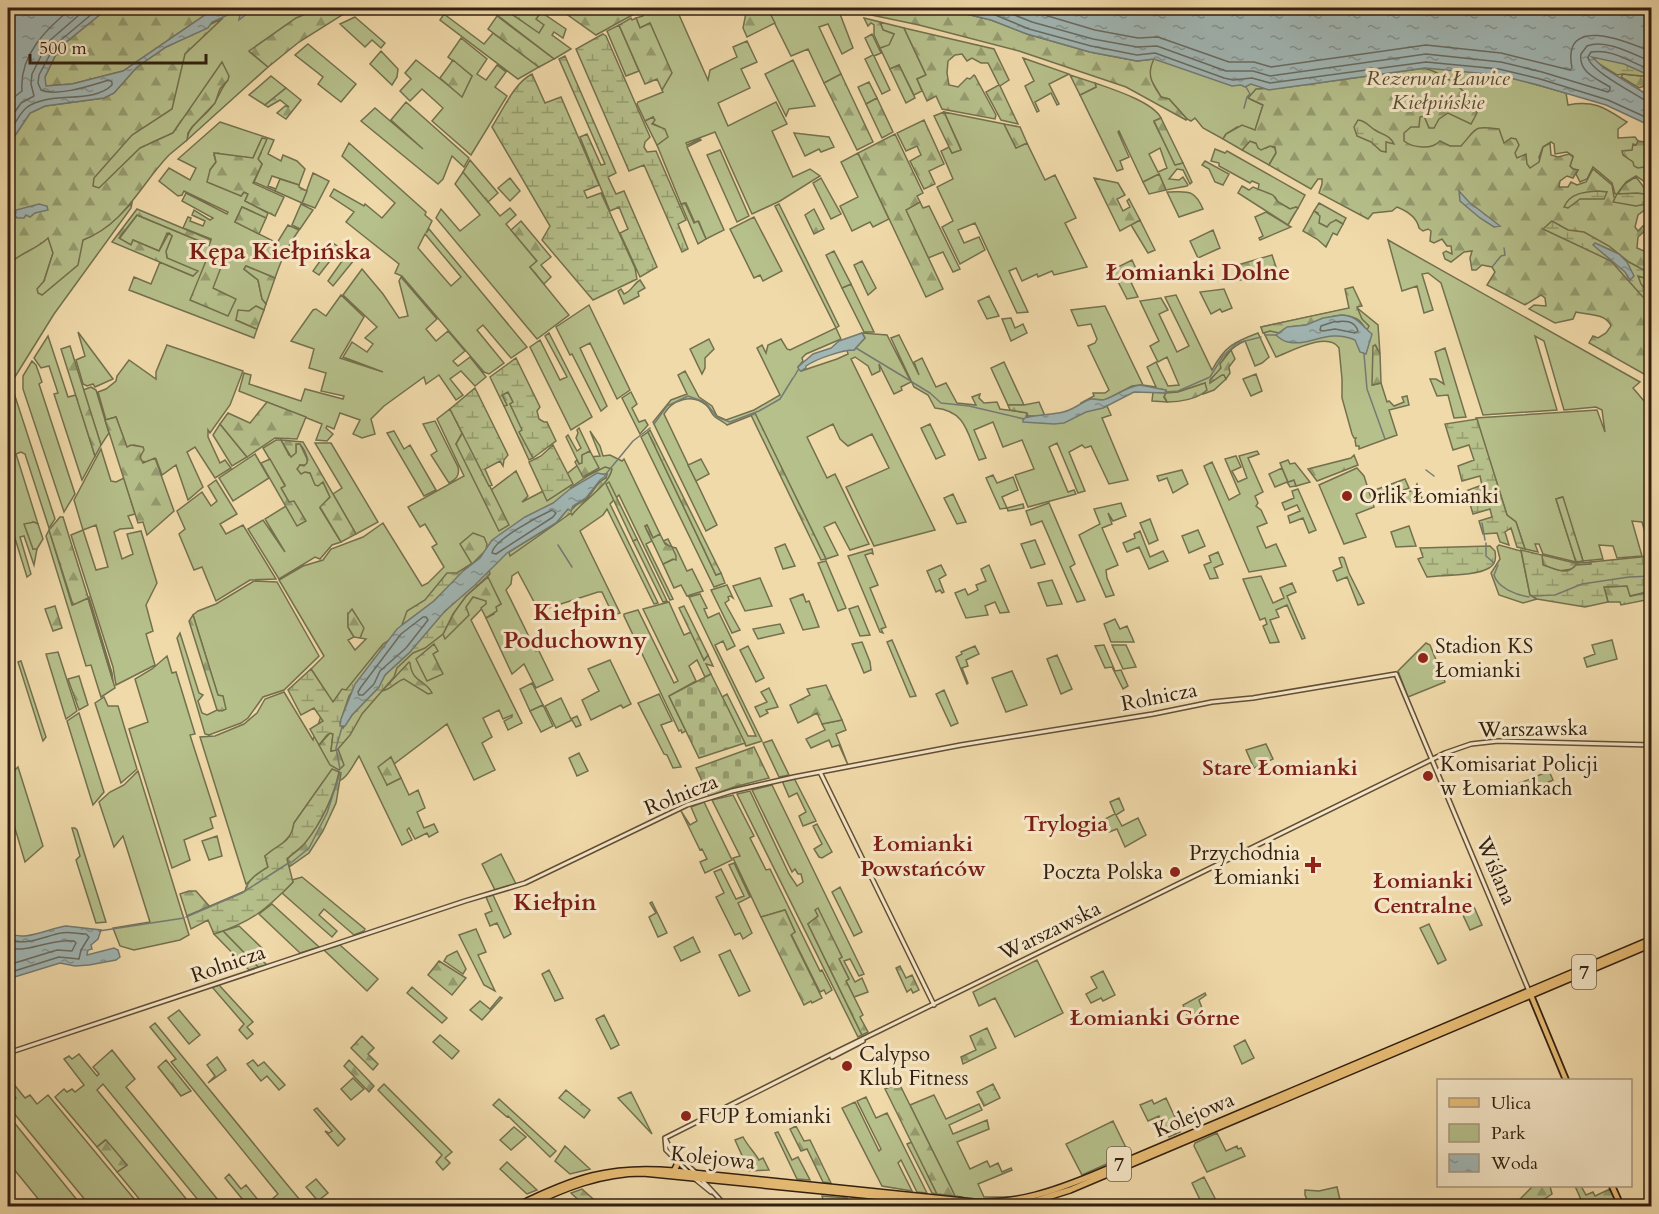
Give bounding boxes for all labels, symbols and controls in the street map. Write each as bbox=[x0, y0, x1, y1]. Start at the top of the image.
scale bar bbox=[30, 27, 206, 65]
text: 500 m bbox=[39, 36, 87, 61]
park label: Rezerwat Ławice Kiełpińskie bbox=[1366, 64, 1511, 117]
district label: Kępa Kiełpińska bbox=[189, 235, 371, 268]
district label: Łomianki Dolne bbox=[1106, 256, 1290, 289]
place label: Orlik Łomianki bbox=[1359, 482, 1499, 511]
marker: Orlik Łomianki bbox=[1340, 489, 1354, 503]
district label: Kiełpin Poduchowny bbox=[503, 596, 647, 657]
place label: Stadion KS Łomianki bbox=[1435, 632, 1533, 685]
marker: Stadion KS Łomianki bbox=[1416, 651, 1430, 665]
street label: Rolnicza bbox=[1118, 675, 1200, 719]
street label: Warszawska bbox=[1477, 714, 1588, 744]
place label: Komisariat Policji w Łomiankach bbox=[1440, 750, 1598, 803]
district label: Stare Łomianki bbox=[1202, 753, 1358, 783]
street label: Rolnicza bbox=[640, 767, 722, 823]
marker: Komisariat Policji w Łomiankach bbox=[1421, 769, 1435, 783]
district label: Trylogia bbox=[1024, 809, 1108, 839]
district label: Łomianki Powstańców bbox=[860, 829, 986, 884]
street label: Wiślana bbox=[1468, 831, 1523, 910]
place label: Przychodnia Łomianki bbox=[1189, 839, 1300, 892]
marker: Przychodnia Łomianki bbox=[1304, 856, 1322, 874]
place label: Poczta Polska bbox=[1042, 858, 1163, 887]
marker: Poczta Polska bbox=[1168, 865, 1182, 879]
district label: Łomianki Centralne bbox=[1373, 866, 1473, 921]
district label: Kiełpin bbox=[513, 886, 597, 919]
street label: Warszawska bbox=[993, 894, 1106, 968]
street label: Rolnicza bbox=[187, 938, 269, 990]
road number: 7 bbox=[1572, 955, 1596, 989]
district label: Łomianki Górne bbox=[1070, 1003, 1240, 1033]
place label: Calypso Klub Fitness bbox=[859, 1040, 968, 1093]
marker: Calypso Klub Fitness bbox=[840, 1059, 854, 1073]
legend bbox=[1437, 1079, 1632, 1187]
street label: Kolejowa bbox=[1149, 1085, 1239, 1145]
text: Ulica bbox=[1491, 1091, 1532, 1116]
place label: FUP Łomianki bbox=[698, 1102, 831, 1131]
marker: FUP Łomianki bbox=[679, 1109, 693, 1123]
text: Park bbox=[1491, 1121, 1526, 1146]
street label: Kolejowa bbox=[669, 1139, 757, 1177]
road number: 7 bbox=[1107, 1147, 1131, 1181]
text: Woda bbox=[1490, 1151, 1538, 1176]

